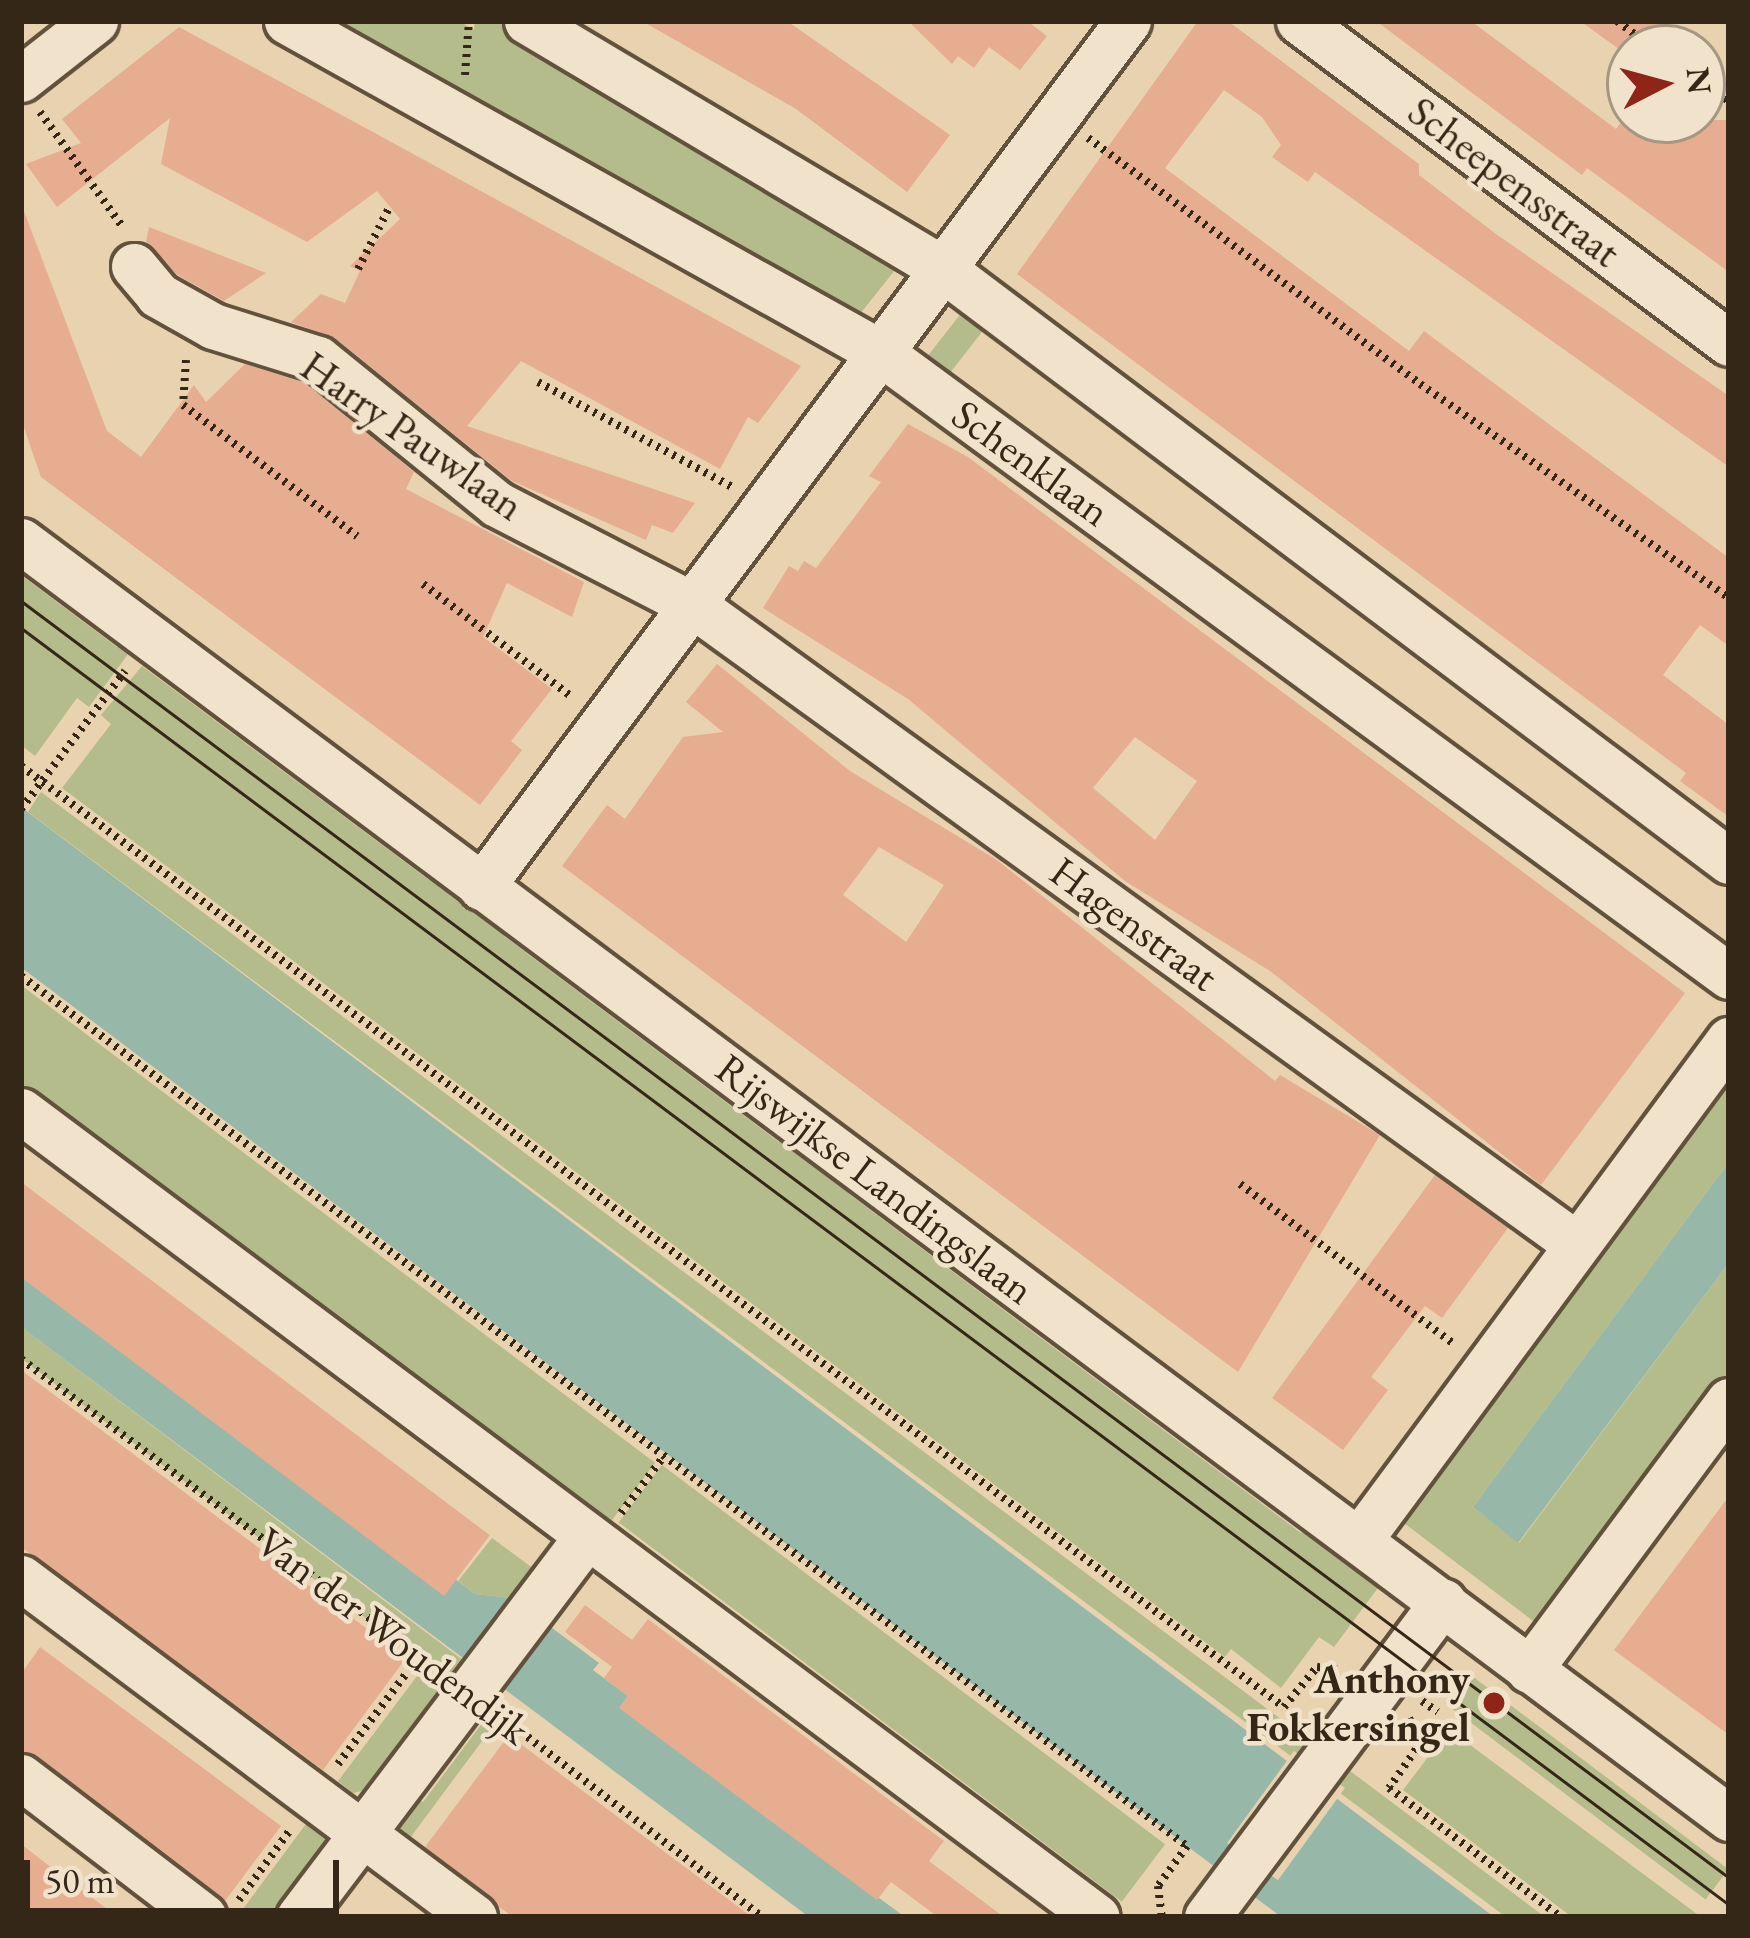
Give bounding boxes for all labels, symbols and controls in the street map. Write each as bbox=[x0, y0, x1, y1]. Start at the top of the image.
north arrow bbox=[1606, 24, 1726, 144]
text: N bbox=[1677, 65, 1722, 96]
street label: Scheepensstraat bbox=[1398, 86, 1630, 278]
street label: Harry Pauwlaan bbox=[291, 341, 533, 531]
street label: Schenklaan bbox=[942, 389, 1120, 537]
street label: Hagenstraat bbox=[1040, 846, 1228, 1002]
street label: Rijswijkse Landingslaan bbox=[706, 1043, 1044, 1315]
street label: Van der Woudendijk bbox=[246, 1517, 540, 1755]
place label: Anthony Fokkersingel bbox=[1247, 1654, 1470, 1752]
marker: Anthony Fokkersingel bbox=[1481, 1690, 1507, 1716]
scale bar bbox=[30, 1836, 345, 1910]
text: 50 m bbox=[45, 1857, 115, 1904]

